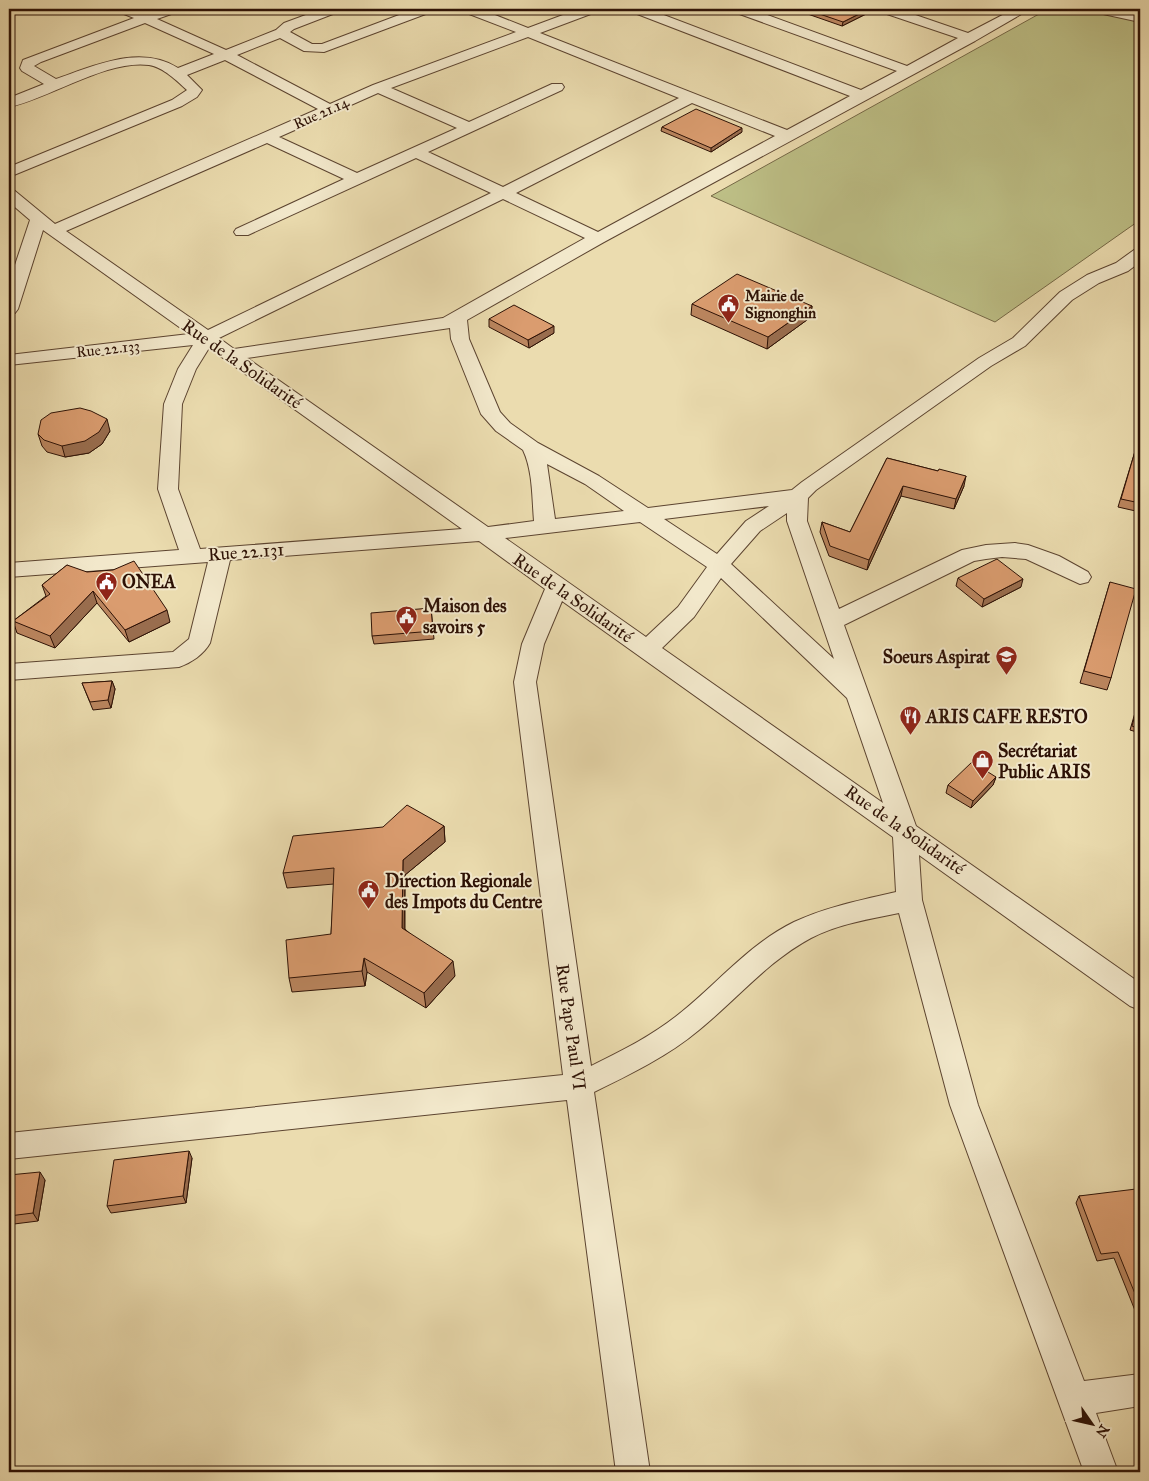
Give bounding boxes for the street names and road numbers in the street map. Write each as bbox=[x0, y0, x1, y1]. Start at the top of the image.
street label: Rue 21.14 bbox=[291, 93, 352, 133]
street label: Rue de la Solidarité bbox=[178, 314, 307, 414]
street label: Rue 22.133 bbox=[75, 337, 141, 361]
street label: Rue 22.131 bbox=[207, 538, 285, 566]
street label: Rue de la Solidarité bbox=[509, 548, 638, 648]
street label: Rue de la Solidarité bbox=[841, 780, 970, 880]
street label: Rue Pape Paul VI bbox=[551, 962, 591, 1092]

